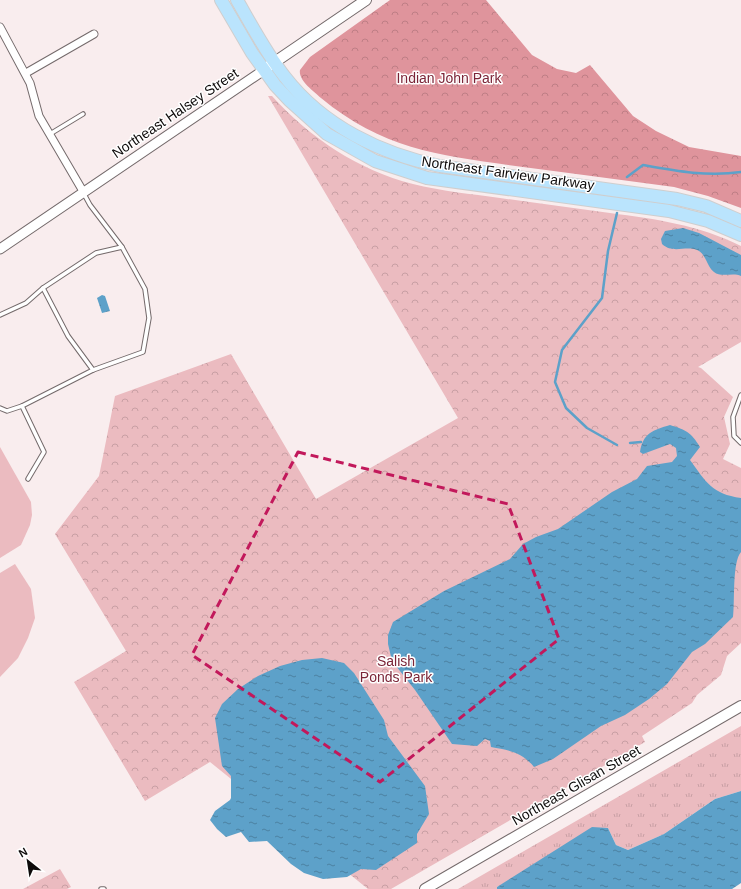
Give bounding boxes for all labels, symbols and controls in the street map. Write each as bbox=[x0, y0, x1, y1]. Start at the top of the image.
street label: Northeast Halsey Street bbox=[109, 65, 241, 161]
park label: Indian John Park bbox=[396, 70, 503, 86]
street label: Northeast Fairview Parkway bbox=[421, 153, 595, 193]
park label: Salish Ponds Park bbox=[360, 653, 433, 685]
street label: Northeast Glisan Street bbox=[509, 742, 643, 828]
north arrow bbox=[8, 841, 48, 881]
text: N bbox=[17, 845, 29, 860]

